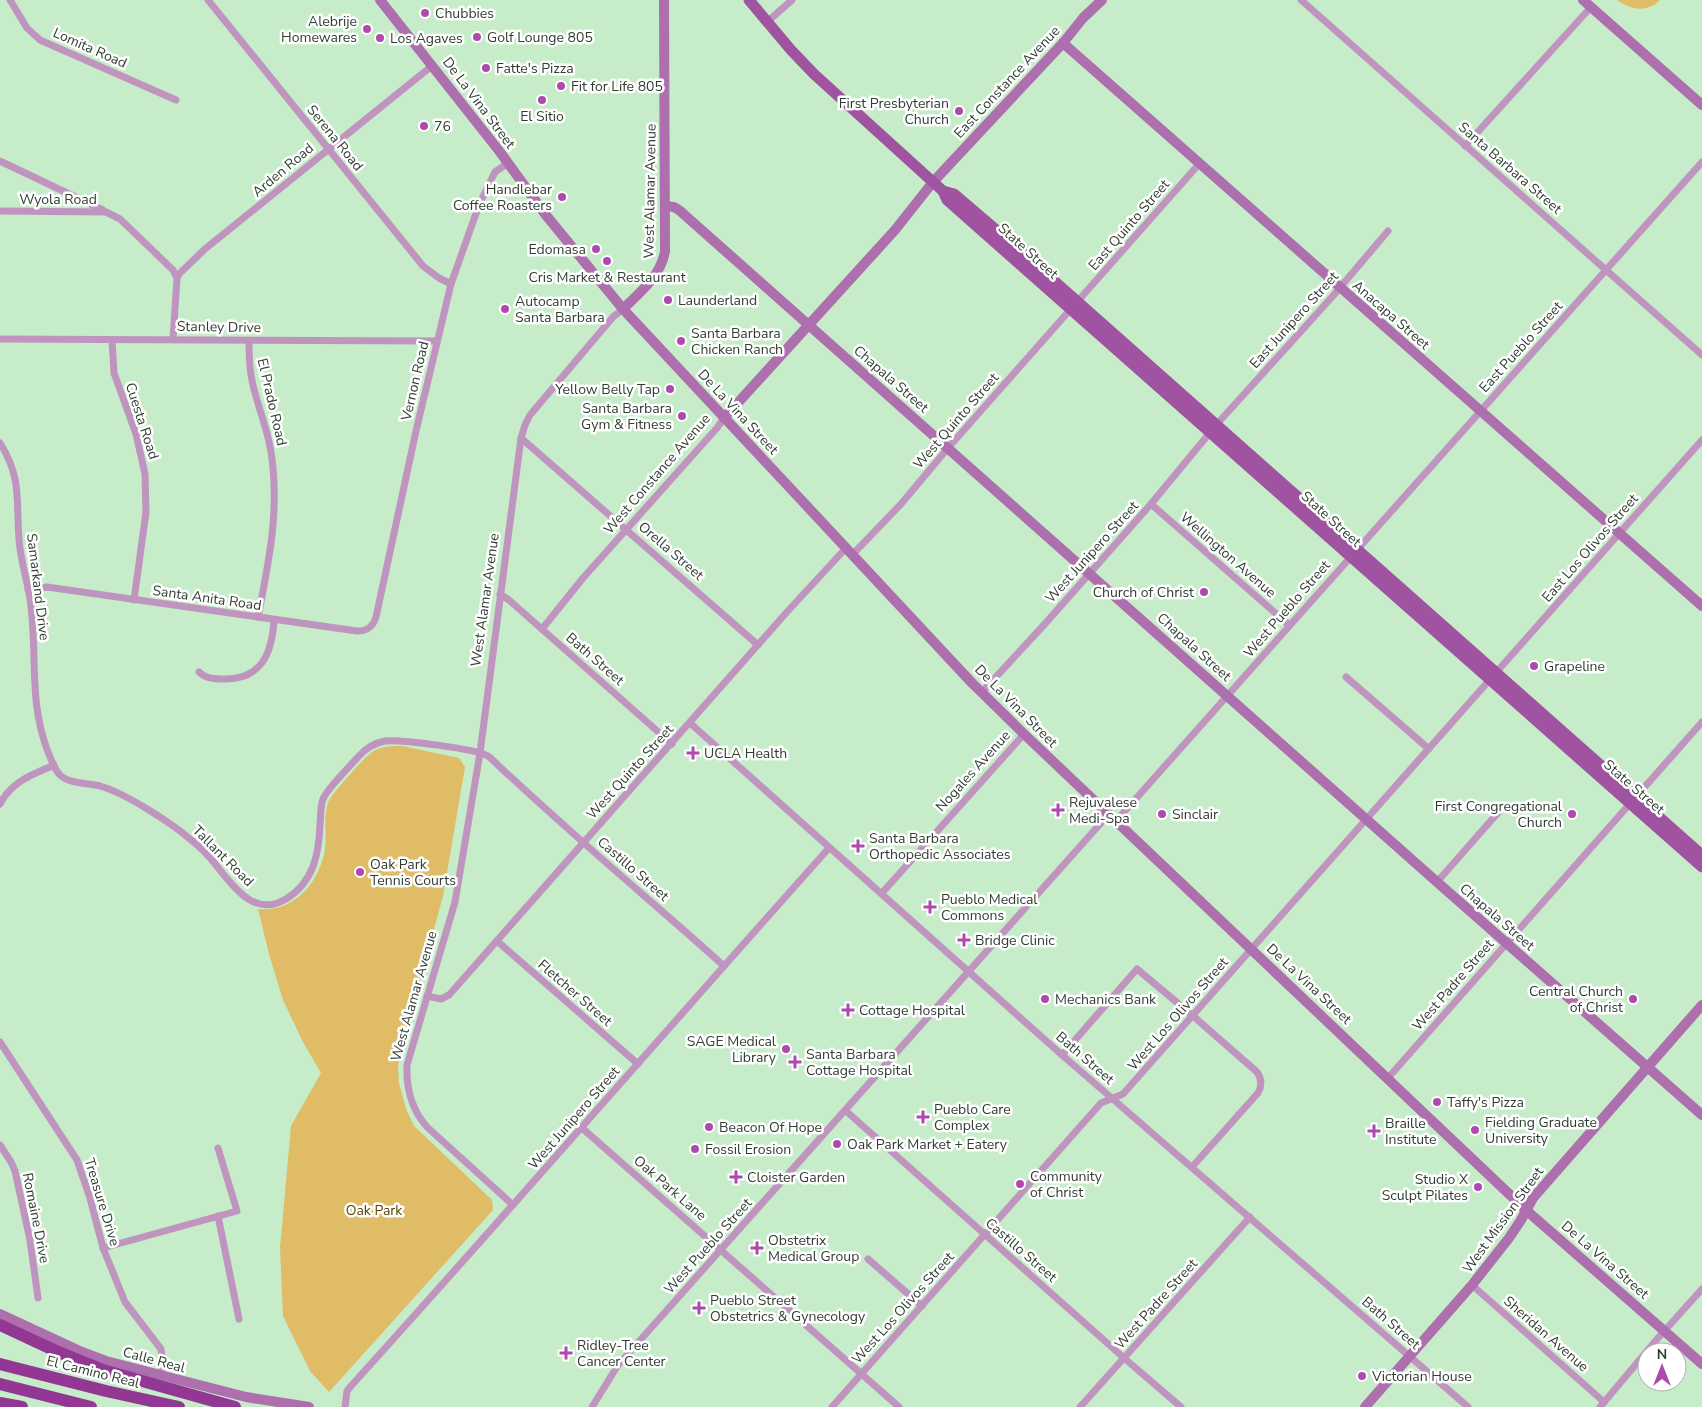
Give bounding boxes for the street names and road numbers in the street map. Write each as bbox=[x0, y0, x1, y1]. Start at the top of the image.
street label: East Constance Avenue bbox=[950, 22, 1064, 142]
street label: Lomita Road bbox=[50, 23, 130, 73]
street label: De La Vina Street bbox=[438, 53, 520, 153]
street label: Serena Road bbox=[302, 101, 368, 175]
street label: Santa Barbara Street bbox=[1454, 118, 1566, 218]
street label: West Alamar Avenue bbox=[639, 124, 661, 258]
street label: Arden Road bbox=[248, 139, 318, 201]
street label: East Quinto Street bbox=[1084, 175, 1174, 275]
street label: Wyola Road bbox=[19, 190, 97, 209]
street label: State Street bbox=[994, 219, 1062, 283]
street label: East Junipero Street bbox=[1245, 267, 1343, 373]
street label: Anacapa Street bbox=[1348, 276, 1434, 354]
street label: East Pueblo Street bbox=[1475, 297, 1567, 397]
street label: Stanley Drive bbox=[177, 317, 261, 337]
street label: Vernon Road bbox=[396, 339, 433, 424]
street label: Chapala Street bbox=[849, 341, 933, 417]
street label: El Prado Road bbox=[253, 356, 291, 448]
street label: De La Vina Street bbox=[693, 365, 783, 459]
street label: West Quinto Street bbox=[909, 369, 1003, 473]
street label: Cuesta Road bbox=[121, 380, 163, 462]
street label: West Constance Avenue bbox=[599, 410, 715, 538]
street label: State Street bbox=[1297, 487, 1365, 551]
street label: East Los Olivos Street bbox=[1538, 490, 1642, 606]
street label: West Junipero Street bbox=[1041, 497, 1143, 607]
street label: Wellington Avenue bbox=[1176, 508, 1280, 602]
street label: Orella Street bbox=[634, 517, 708, 585]
street label: Samarkand Drive bbox=[22, 532, 54, 642]
street label: West Alamar Avenue bbox=[466, 532, 504, 668]
street label: West Pueblo Street bbox=[1239, 556, 1335, 662]
street label: Santa Anita Road bbox=[151, 581, 263, 615]
street label: Chapala Street bbox=[1153, 609, 1235, 685]
street label: Bath Street bbox=[562, 628, 628, 690]
street label: De La Vina Street bbox=[970, 660, 1062, 752]
street label: West Quinto Street bbox=[582, 720, 678, 823]
street label: Nogales Avenue bbox=[931, 726, 1015, 816]
street label: State Street bbox=[1599, 755, 1669, 819]
street label: Tallant Road bbox=[188, 821, 258, 891]
street label: Castillo Street bbox=[593, 833, 673, 905]
street label: Chapala Street bbox=[1455, 879, 1539, 955]
street label: West Alamar Avenue bbox=[386, 929, 442, 1063]
street label: West Padre Street bbox=[1408, 935, 1498, 1035]
street label: De La Vina Street bbox=[1262, 939, 1356, 1029]
street label: West Los Olivos Street bbox=[1123, 953, 1233, 1075]
street label: Fletcher Street bbox=[534, 955, 616, 1031]
street label: Bath Street bbox=[1052, 1027, 1118, 1089]
street label: West Junipero Street bbox=[524, 1062, 624, 1174]
street label: Oak Park Lane bbox=[630, 1151, 710, 1225]
street label: Treasure Drive bbox=[80, 1156, 124, 1248]
street label: West Mission Street bbox=[1458, 1163, 1548, 1277]
street label: Romaine Drive bbox=[18, 1171, 54, 1265]
street label: West Pueblo Street bbox=[660, 1194, 756, 1298]
street label: Castillo Street bbox=[981, 1214, 1061, 1286]
street label: De La Vina Street bbox=[1557, 1217, 1653, 1303]
street label: West Los Olivos Street bbox=[848, 1248, 958, 1368]
street label: West Padre Street bbox=[1110, 1255, 1202, 1353]
street label: Bath Street bbox=[1358, 1292, 1424, 1354]
street label: Sheridan Avenue bbox=[1499, 1292, 1593, 1376]
street label: Calle Real bbox=[121, 1343, 188, 1378]
street label: El Camino Real bbox=[44, 1351, 142, 1393]

